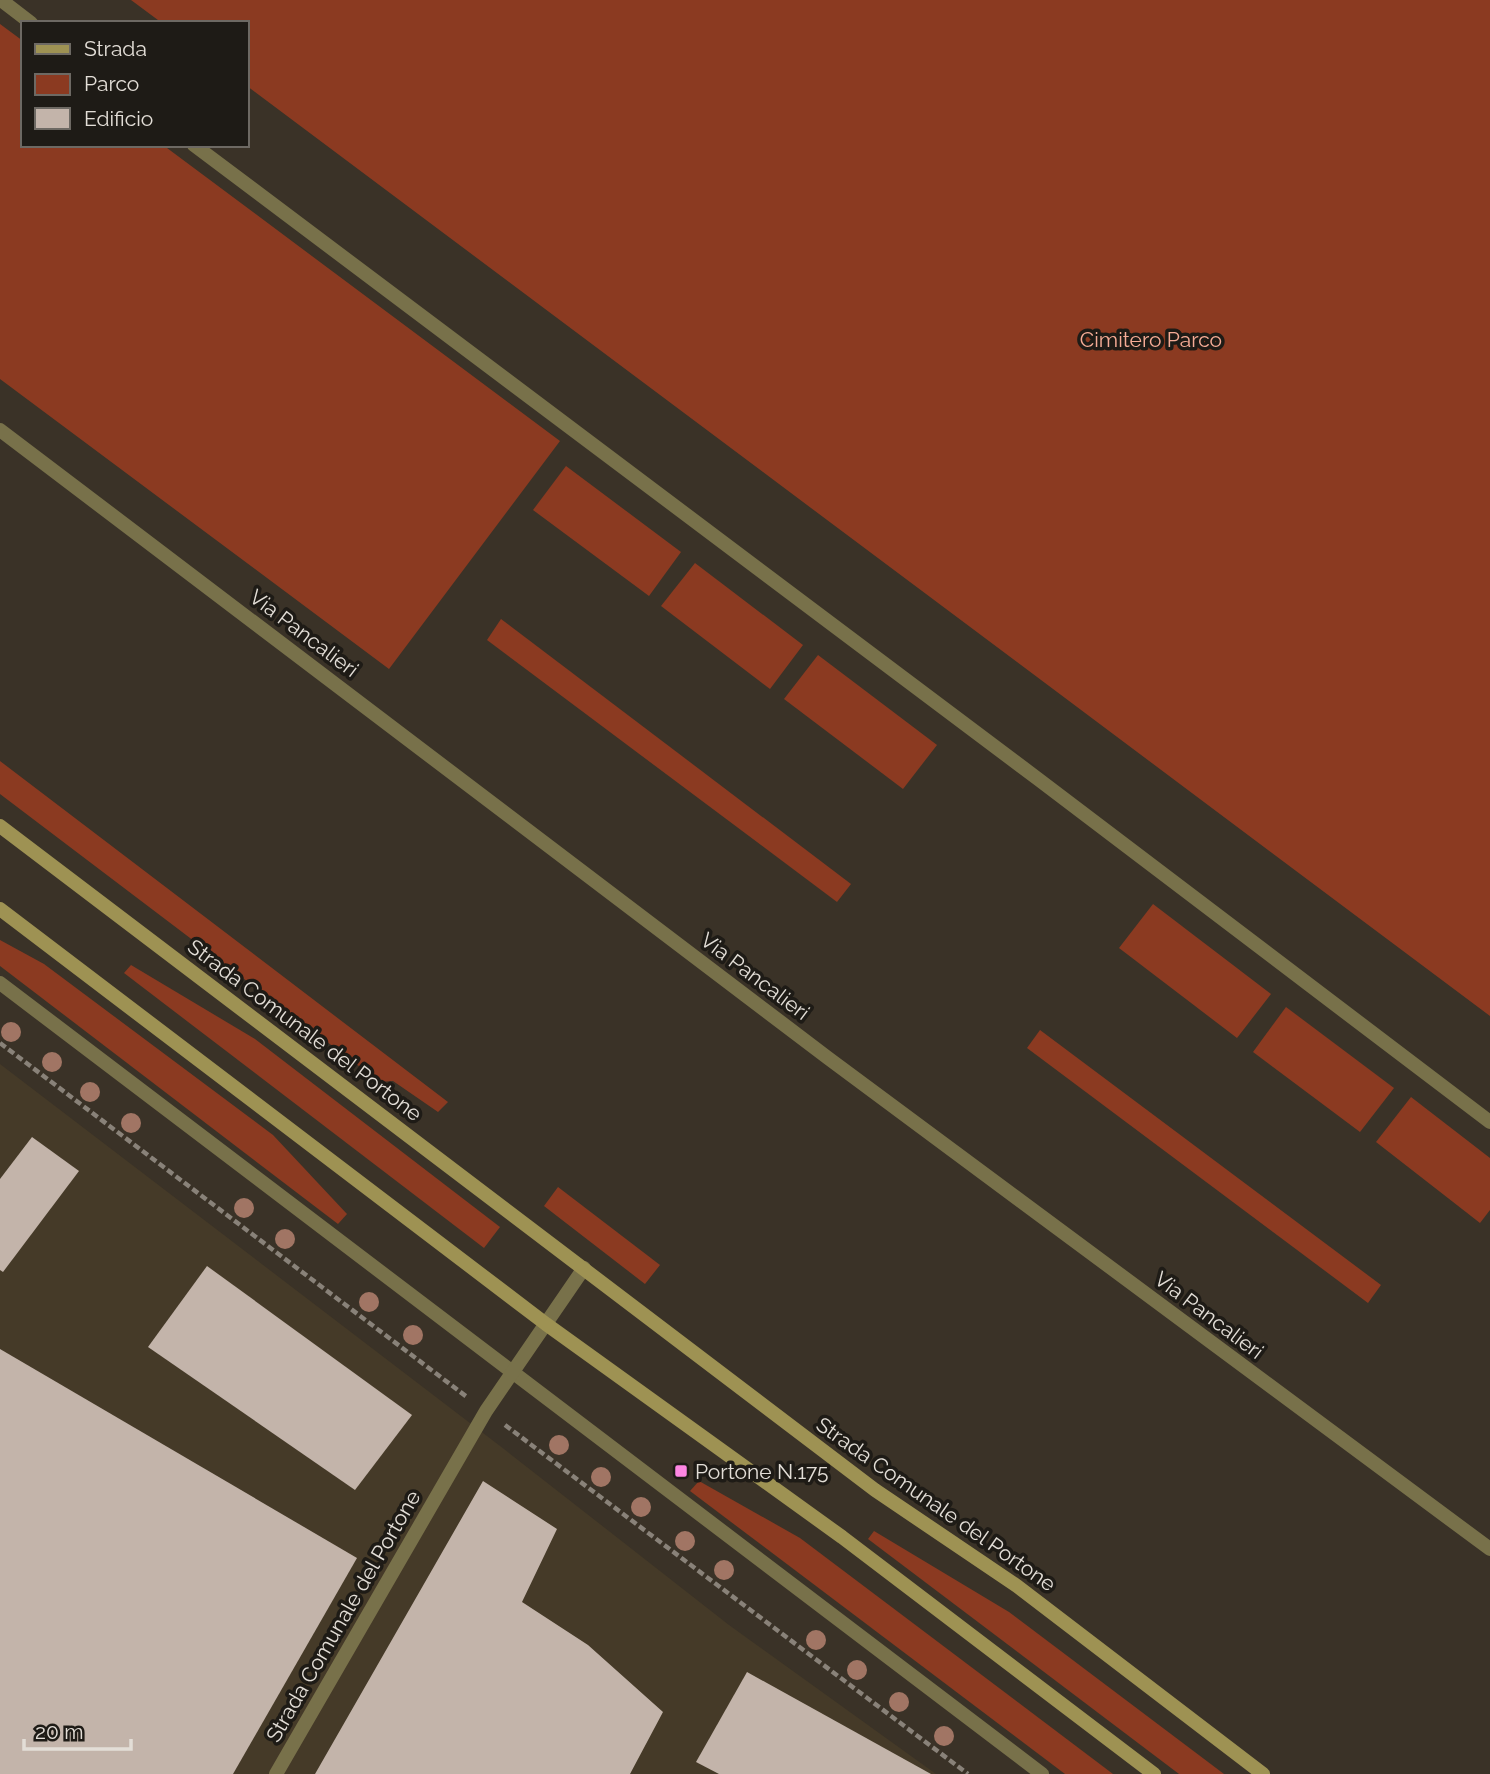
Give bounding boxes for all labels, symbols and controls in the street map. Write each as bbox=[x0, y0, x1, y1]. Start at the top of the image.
legend bbox=[21, 21, 248, 147]
text: Strada bbox=[84, 36, 147, 61]
text: Parco bbox=[84, 71, 139, 96]
text: Edificio bbox=[84, 106, 153, 131]
park label: Cimitero Parco bbox=[1080, 327, 1222, 352]
street label: Via Pancalieri bbox=[245, 584, 363, 682]
street label: Via Pancalieri bbox=[696, 927, 814, 1025]
street label: Strada Comunale del Portone bbox=[183, 934, 427, 1126]
street label: Via Pancalieri bbox=[1150, 1266, 1268, 1364]
street label: Strada Comunale del Portone bbox=[812, 1412, 1060, 1596]
place label: Portone N.175 bbox=[695, 1459, 828, 1484]
marker: Portone N.175 bbox=[673, 1463, 689, 1479]
street label: Strada Comunale del Portone bbox=[261, 1486, 425, 1746]
scale bar bbox=[24, 1708, 131, 1752]
text: 20 m bbox=[35, 1719, 83, 1744]

